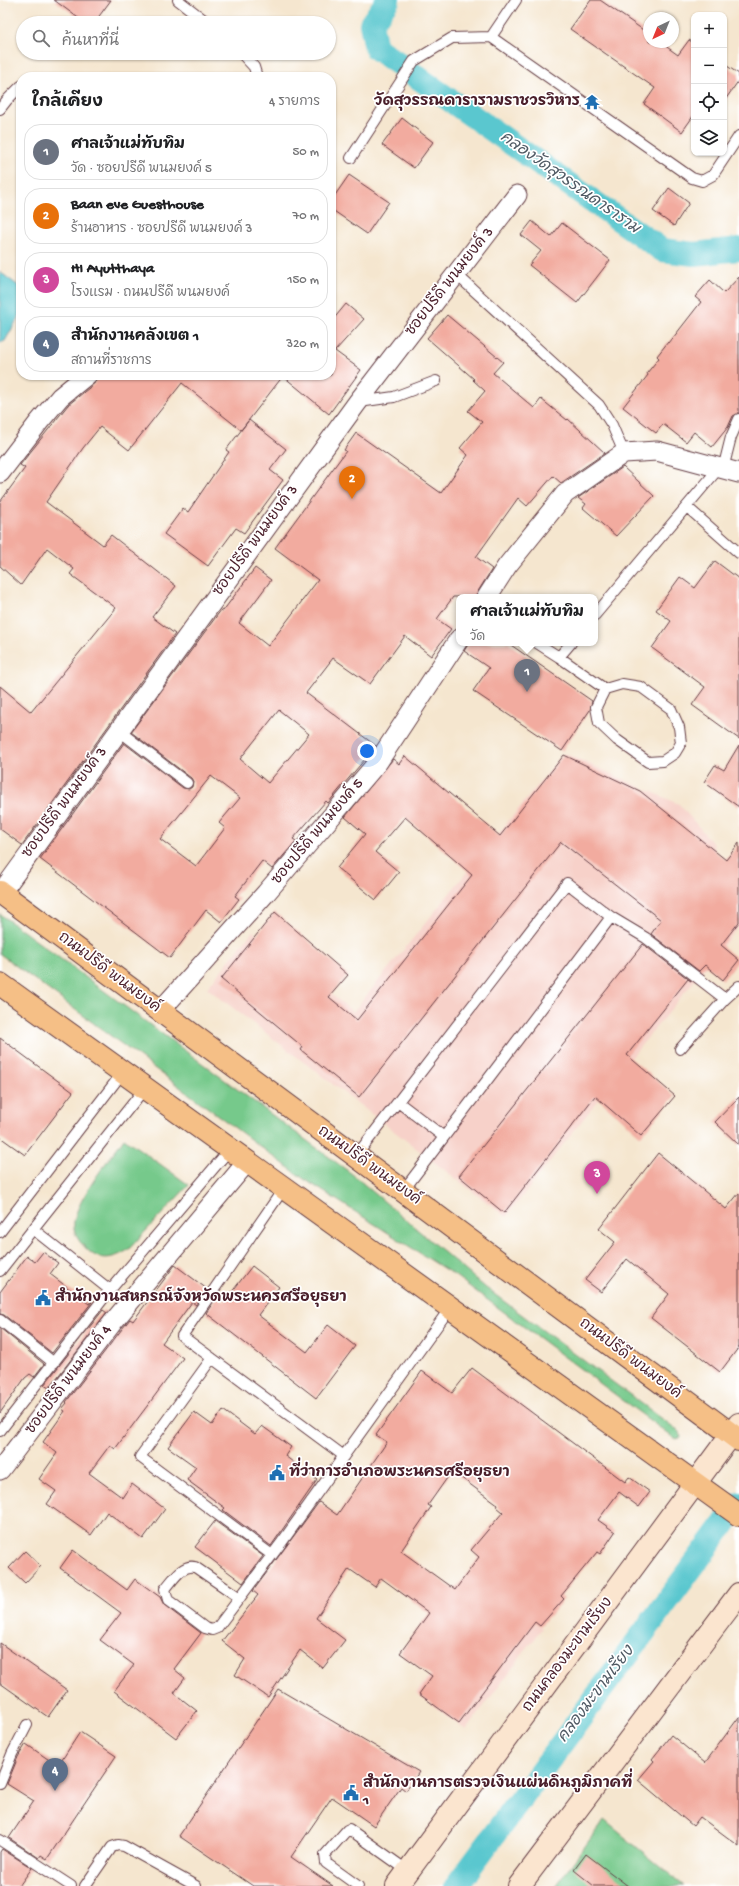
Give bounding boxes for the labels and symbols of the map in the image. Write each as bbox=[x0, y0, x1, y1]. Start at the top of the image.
north arrow bbox=[643, 12, 679, 48]
place label: วัดสุวรรณดารารามราชวรวิหาร bbox=[374, 91, 580, 111]
temple icon: วัดสุวรรณดารารามราชวรวิหาร bbox=[583, 93, 601, 111]
water label: คลองวัดสุวรรณดาราราม bbox=[496, 126, 645, 240]
street label: ซอยปรีดี พนมยงค์ 3 bbox=[400, 222, 498, 340]
pin: 2 bbox=[339, 466, 365, 499]
street label: ซอยปรีดี พนมยงค์ 3 bbox=[207, 480, 303, 600]
pin: 1 bbox=[514, 659, 540, 692]
your location bbox=[357, 741, 377, 761]
street label: ซอยปรีดี พนมยงค์ 3 bbox=[16, 742, 112, 862]
street label: ซอยปรีดี พนมยงค์ 5 bbox=[266, 773, 368, 889]
street label: ถนนปรีดี พนมยงค์ bbox=[54, 926, 166, 1017]
street label: ถนนปรีดี พนมยงค์ bbox=[314, 1120, 426, 1210]
pin: 3 bbox=[584, 1161, 610, 1194]
place label: สํานักงานสหกรณ์จังหวัดพระนครศรีอยุธยา bbox=[55, 1286, 347, 1307]
public building icon: สํานักงานสหกรณ์จังหวัดพระนครศรีอยุธยา bbox=[34, 1289, 52, 1307]
street label: ถนนปรีดี พนมยงค์ bbox=[575, 1312, 687, 1403]
street label: ซอยปรีดี พนมยงค์ 4 bbox=[20, 1320, 116, 1438]
place label: ที่ว่าการอำเภอพระนครศรีอยุธยา bbox=[289, 1457, 510, 1482]
public building icon: ที่ว่าการอำเภอพระนครศรีอยุธยา bbox=[268, 1464, 286, 1482]
street label: ถนนคลองมะขามเรียง bbox=[519, 1594, 617, 1716]
water label: คลองมะขามเรียง bbox=[555, 1643, 639, 1747]
pin: 4 bbox=[42, 1758, 68, 1791]
place label: สำนักงานการตรวจเงินแผ่นดินภูมิภาคที่ 1 bbox=[362, 1768, 633, 1810]
public building icon: สำนักงานการตรวจเงินแผ่นดินภูมิภาคที่ 1 bbox=[342, 1784, 360, 1802]

